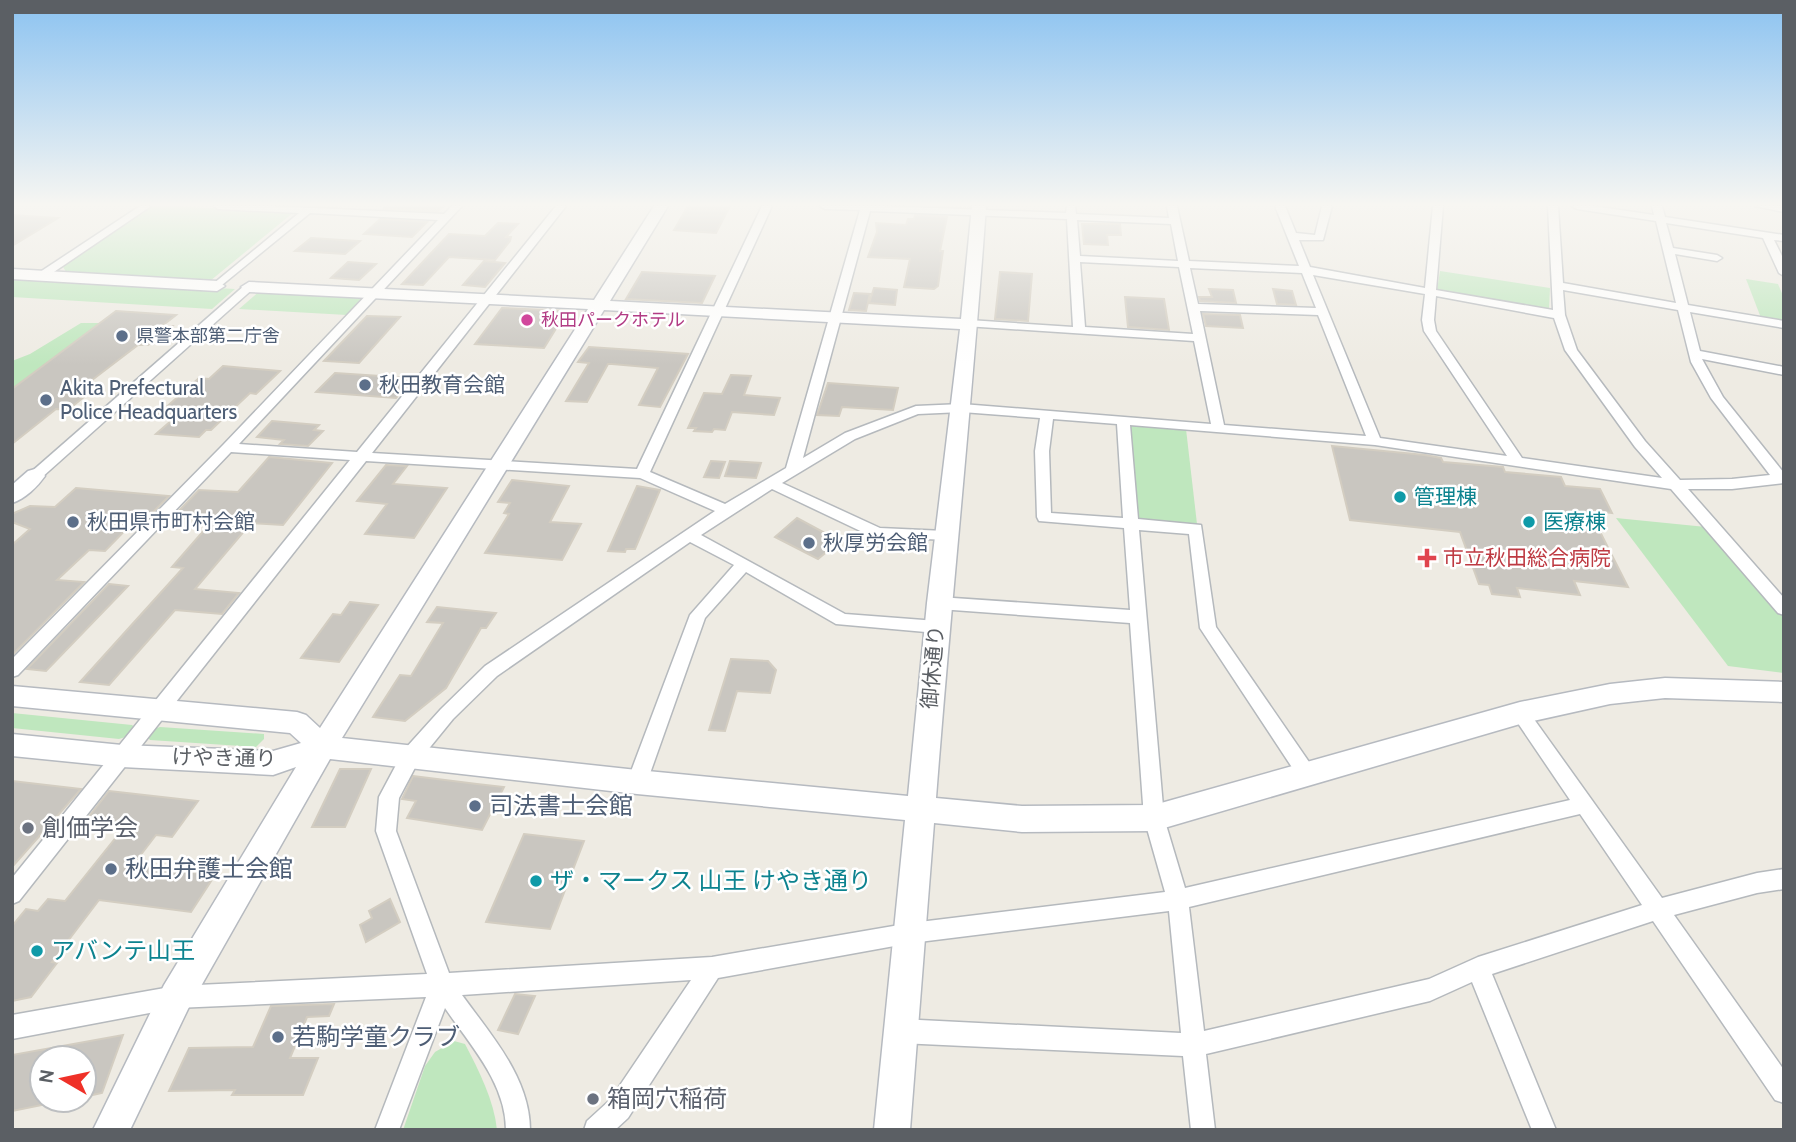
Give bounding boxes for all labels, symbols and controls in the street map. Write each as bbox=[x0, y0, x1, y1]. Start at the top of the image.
place label: 秋田パークホテル bbox=[541, 309, 685, 331]
marker: 秋田パークホテル bbox=[519, 312, 535, 328]
place label: 県警本部第二庁舎 bbox=[136, 325, 280, 347]
marker: 県警本部第二庁舎 bbox=[114, 328, 130, 344]
place label: 秋田教育会館 bbox=[379, 372, 505, 397]
place label: Akita Prefectural Police Headquarters bbox=[60, 375, 237, 424]
marker: 秋田教育会館 bbox=[357, 377, 373, 393]
marker: Akita Prefectural Police Headquarters bbox=[38, 392, 54, 408]
place label: 管理棟 bbox=[1414, 484, 1477, 509]
marker: 管理棟 bbox=[1392, 489, 1408, 505]
place label: 秋田県市町村会館 bbox=[87, 509, 255, 534]
place label: 医療棟 bbox=[1543, 509, 1606, 534]
marker: 秋田県市町村会館 bbox=[65, 514, 81, 530]
marker: 医療棟 bbox=[1521, 514, 1537, 530]
place label: 秋厚労会館 bbox=[823, 530, 928, 555]
marker: 秋厚労会館 bbox=[801, 535, 817, 551]
place label: 市立秋田総合病院 bbox=[1443, 545, 1611, 570]
marker: 市立秋田総合病院 bbox=[1417, 548, 1437, 568]
street label: 御休通り bbox=[916, 624, 949, 710]
street label: けやき通り bbox=[171, 744, 277, 771]
place label: 司法書士会館 bbox=[489, 791, 633, 820]
marker: 司法書士会館 bbox=[467, 798, 483, 814]
place label: 創価学会 bbox=[42, 813, 138, 842]
marker: 創価学会 bbox=[20, 820, 36, 836]
place label: 秋田弁護士会館 bbox=[125, 854, 293, 883]
marker: 秋田弁護士会館 bbox=[103, 861, 119, 877]
place label: ザ・マークス 山王 けやき通り bbox=[550, 866, 872, 895]
marker: ザ・マークス 山王 けやき通り bbox=[528, 873, 544, 889]
place label: アバンテ山王 bbox=[51, 936, 195, 965]
marker: アバンテ山王 bbox=[29, 943, 45, 959]
place label: 若駒学童クラブ bbox=[292, 1022, 460, 1051]
marker: 若駒学童クラブ bbox=[270, 1029, 286, 1045]
north arrow bbox=[28, 1044, 98, 1114]
text: N bbox=[34, 1068, 59, 1085]
place label: 箱岡穴稲荷 bbox=[607, 1084, 727, 1113]
marker: 箱岡穴稲荷 bbox=[585, 1091, 601, 1107]

